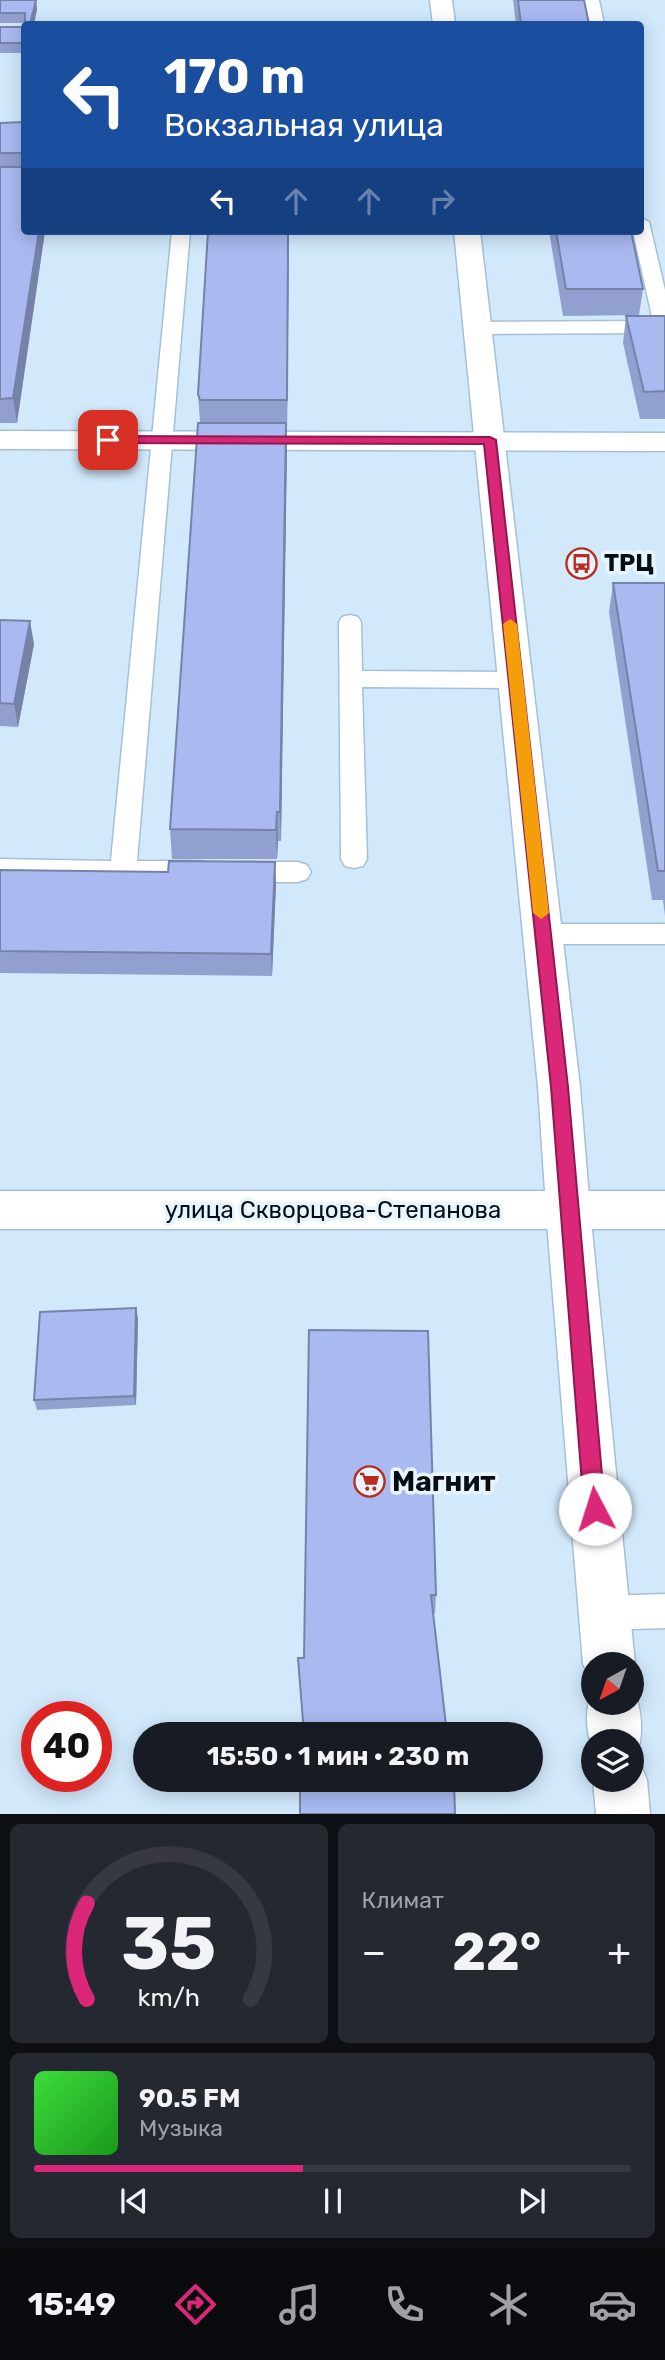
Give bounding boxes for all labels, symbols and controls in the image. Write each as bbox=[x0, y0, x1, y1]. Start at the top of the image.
text: 170 m bbox=[164, 47, 305, 105]
icon: left bbox=[49, 49, 140, 140]
text: Вокзальная улица bbox=[164, 106, 444, 144]
icon: left bbox=[204, 182, 242, 220]
icon: ahead bbox=[277, 182, 315, 220]
icon: ahead bbox=[350, 182, 388, 220]
icon: right bbox=[423, 182, 461, 220]
pin bbox=[78, 410, 138, 470]
icon: arrive bbox=[89, 421, 127, 459]
bus stop icon: ТРЦ bbox=[564, 546, 598, 580]
place label: ТРЦ bbox=[604, 549, 654, 577]
street label: улица Скворцова-Степанова bbox=[165, 1196, 501, 1224]
supermarket icon: Магнит bbox=[352, 1464, 386, 1498]
place label: Магнит bbox=[392, 1465, 496, 1498]
position arrow bbox=[558, 1472, 632, 1546]
north arrow bbox=[581, 1652, 644, 1715]
map controls bbox=[581, 1652, 644, 1792]
speed limit sign: 40 bbox=[21, 1701, 112, 1792]
button: layers bbox=[581, 1729, 644, 1792]
text: 15:50 · 1 мин · 230 m bbox=[207, 1741, 469, 1772]
text: Климат bbox=[362, 1886, 444, 1914]
text: 35 bbox=[121, 1902, 216, 1988]
text: 22° bbox=[452, 1921, 541, 1983]
text: − bbox=[362, 1929, 386, 1975]
text: + bbox=[607, 1929, 631, 1975]
text: km/h bbox=[138, 1983, 200, 2012]
text: 90.5 FM bbox=[139, 2083, 240, 2114]
text: Музыка bbox=[139, 2114, 223, 2142]
icon: previous bbox=[115, 2182, 153, 2220]
icon: pause bbox=[314, 2182, 352, 2220]
icon: next bbox=[513, 2182, 551, 2220]
icon: directions bbox=[171, 2280, 220, 2329]
icon: music bbox=[275, 2280, 324, 2329]
icon: phone bbox=[380, 2280, 429, 2329]
icon: climate bbox=[484, 2280, 533, 2329]
icon: car bbox=[588, 2280, 637, 2329]
text: 15:49 bbox=[28, 2285, 116, 2323]

